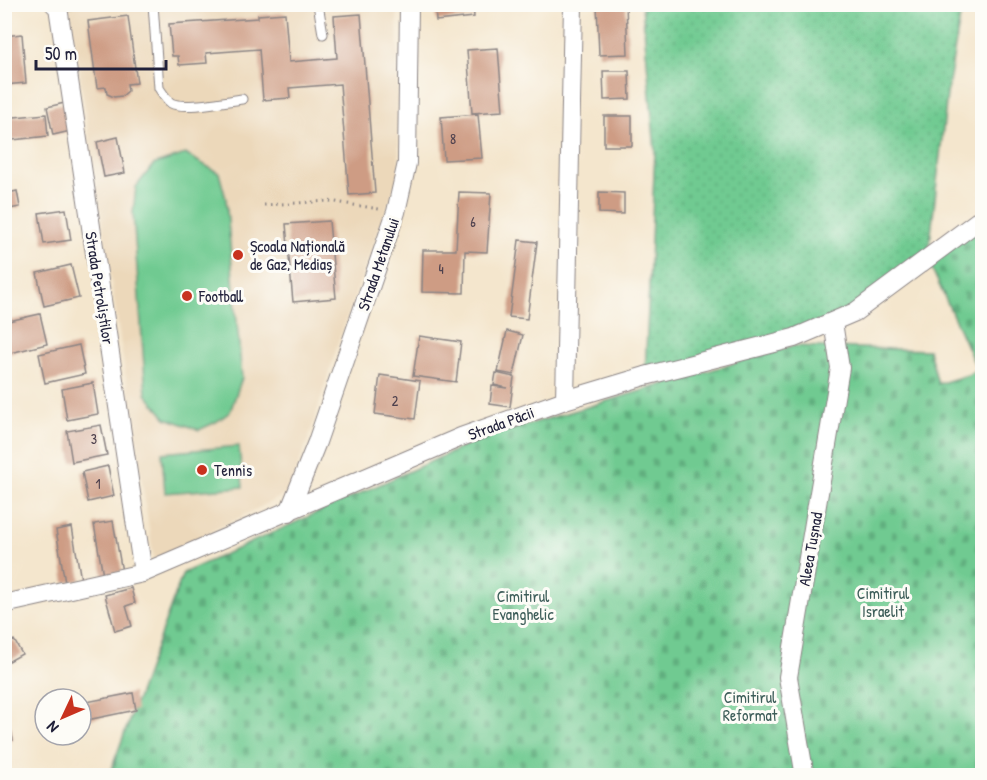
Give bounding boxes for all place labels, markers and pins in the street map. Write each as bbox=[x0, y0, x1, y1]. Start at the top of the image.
place label: Școala Națională de Gaz, Mediaș bbox=[250, 235, 345, 275]
marker: Școala Națională de Gaz, Mediaș bbox=[231, 248, 245, 262]
place label: Football bbox=[198, 285, 243, 307]
marker: Football bbox=[180, 289, 194, 303]
place label: Tennis bbox=[214, 459, 252, 481]
marker: Tennis bbox=[195, 463, 209, 477]

